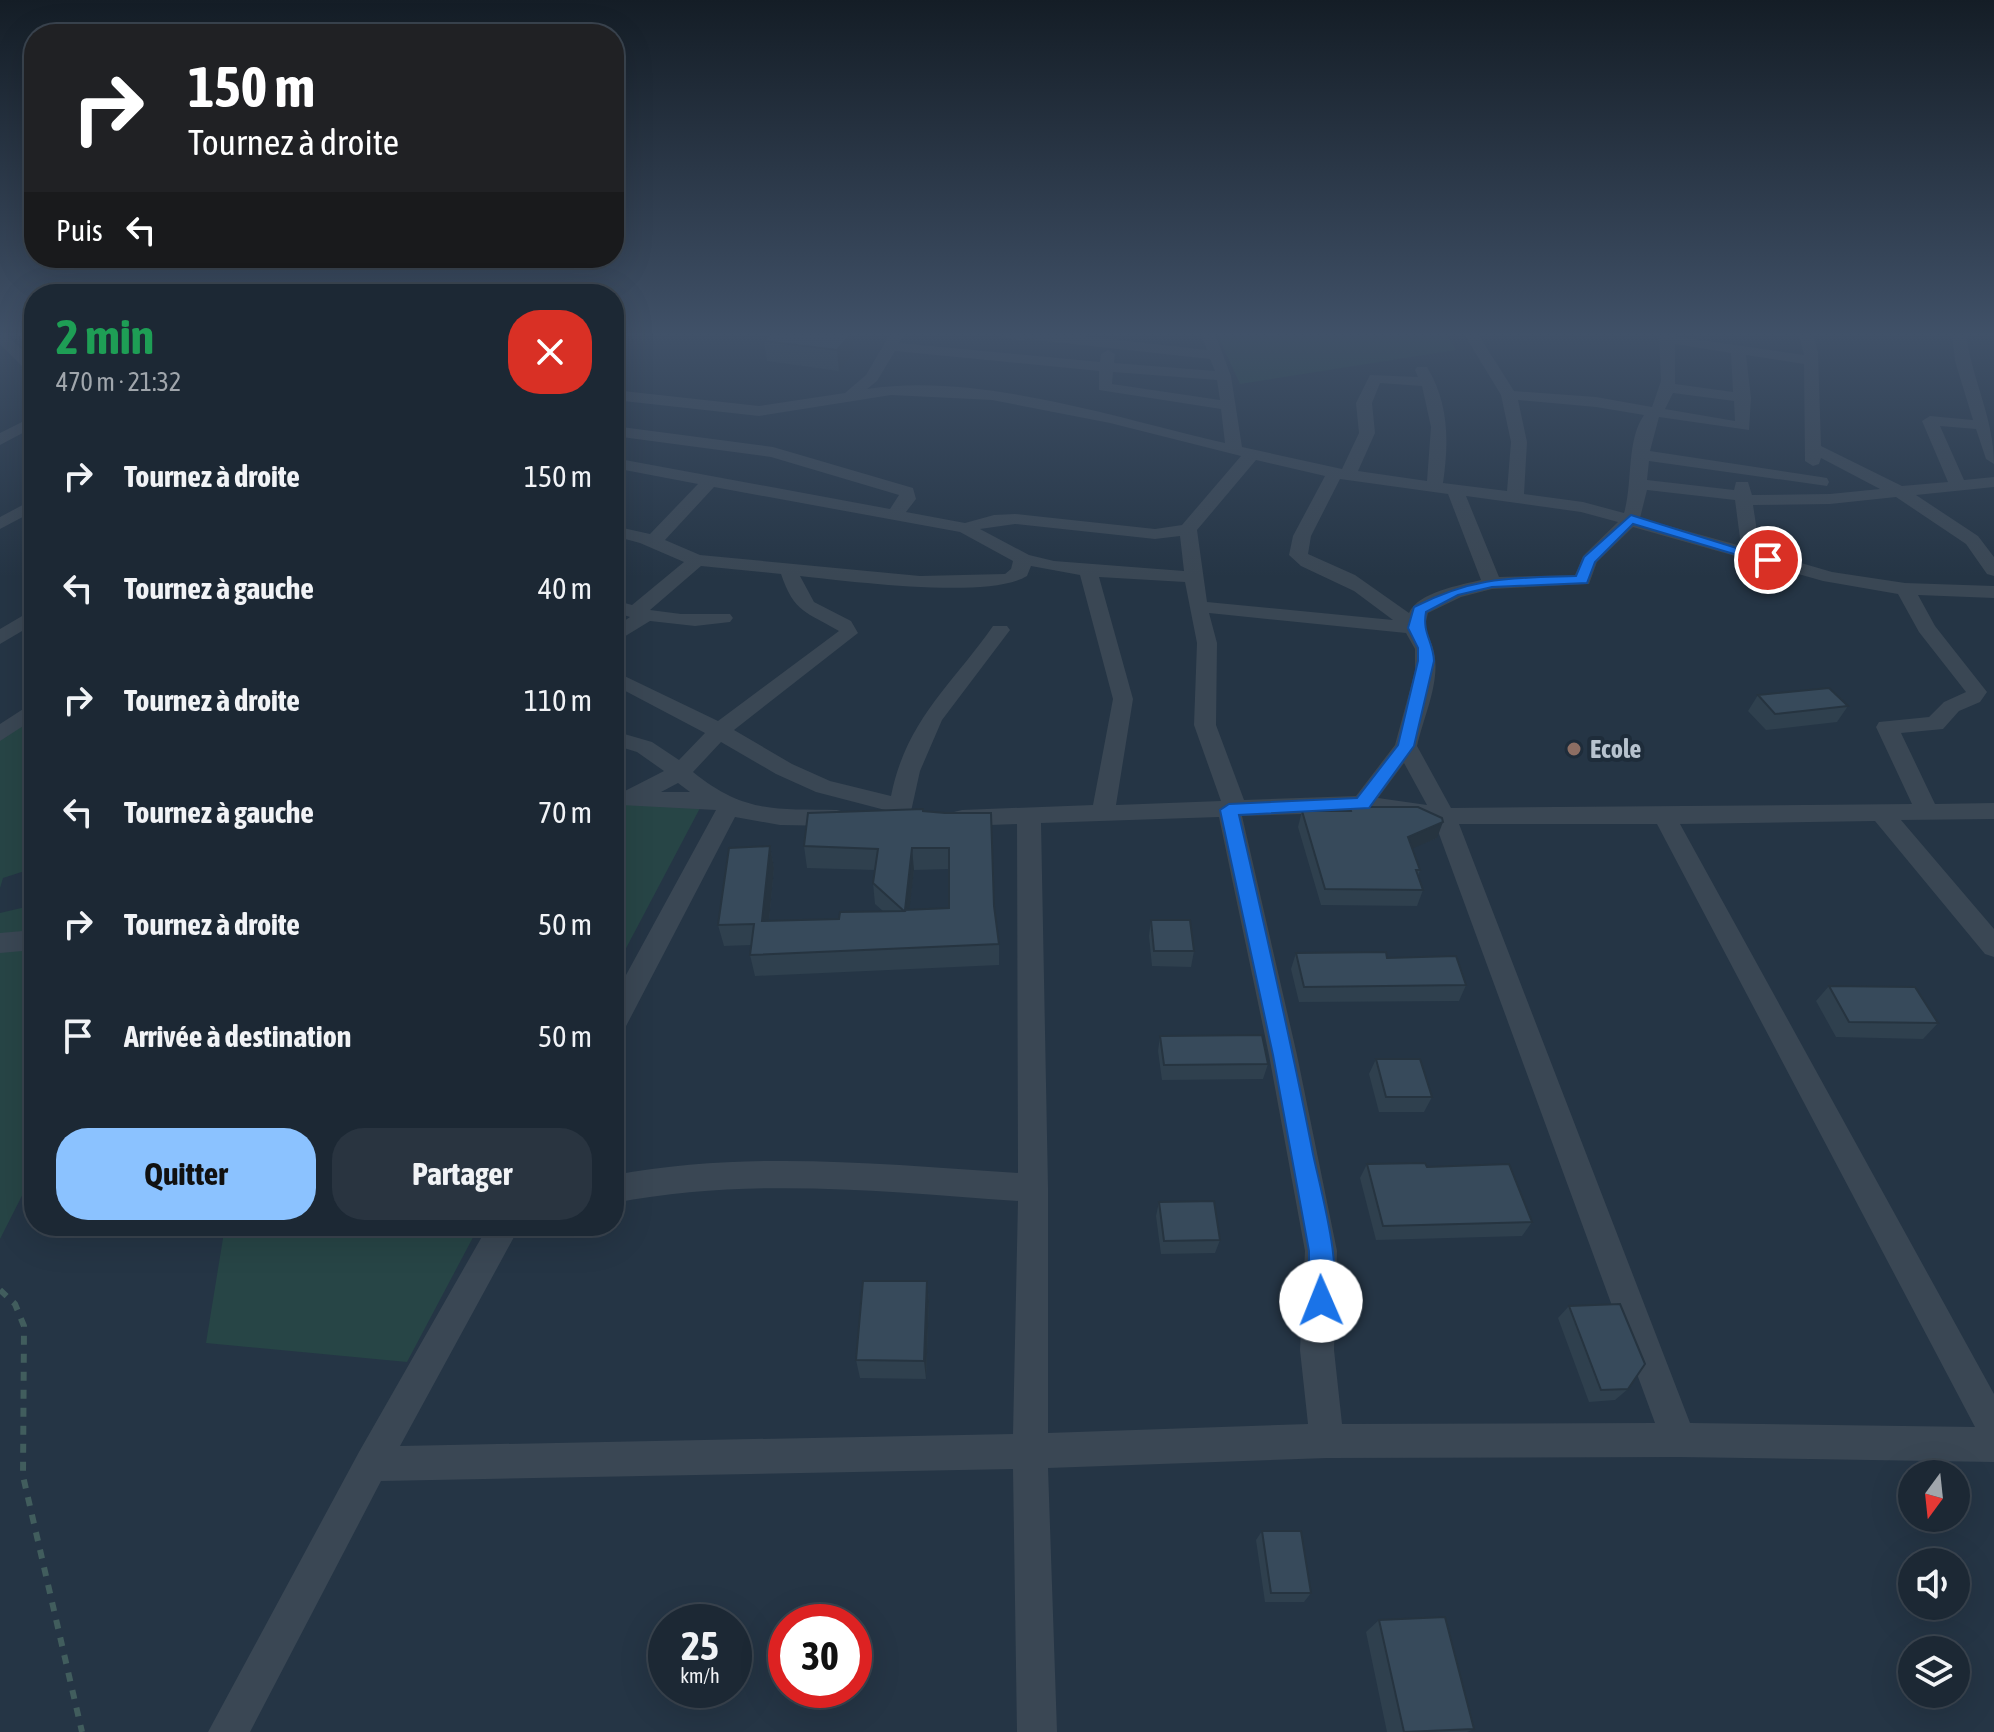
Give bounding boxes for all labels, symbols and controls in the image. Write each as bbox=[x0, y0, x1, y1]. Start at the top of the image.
text: 150 m bbox=[188, 55, 315, 119]
icon: right bbox=[56, 56, 160, 160]
text: Tournez à droite bbox=[188, 121, 399, 163]
icon: left bbox=[119, 208, 163, 252]
text: Puis bbox=[56, 213, 103, 247]
text: 2 min bbox=[56, 309, 154, 364]
button: close bbox=[508, 310, 592, 394]
text: 470 m · 21:32 bbox=[56, 367, 181, 397]
icon: right bbox=[56, 454, 100, 498]
text: Tournez à droite bbox=[124, 459, 300, 493]
text: 150 m bbox=[524, 459, 592, 493]
pin bbox=[1734, 526, 1802, 594]
icon: arrive bbox=[1746, 538, 1790, 582]
icon: left bbox=[56, 566, 100, 610]
text: Tournez à gauche bbox=[124, 571, 314, 605]
text: 40 m bbox=[538, 571, 592, 605]
icon: right bbox=[56, 678, 100, 722]
text: Tournez à droite bbox=[124, 683, 300, 717]
text: 110 m bbox=[524, 683, 592, 717]
place label: Ecole bbox=[1590, 734, 1642, 764]
marker: Ecole bbox=[1565, 740, 1583, 758]
icon: left bbox=[56, 790, 100, 834]
text: Tournez à gauche bbox=[124, 795, 314, 829]
text: 70 m bbox=[538, 795, 592, 829]
icon: right bbox=[56, 902, 100, 946]
text: Tournez à droite bbox=[124, 907, 300, 941]
text: 50 m bbox=[538, 907, 592, 941]
icon: arrive bbox=[56, 1014, 100, 1058]
text: Arrivée à destination bbox=[124, 1019, 351, 1053]
text: 50 m bbox=[538, 1019, 592, 1053]
button: Quitter bbox=[56, 1128, 316, 1220]
button: Partager bbox=[332, 1128, 592, 1220]
position arrow bbox=[1279, 1259, 1363, 1343]
north arrow bbox=[1898, 1460, 1970, 1532]
map controls bbox=[1898, 1460, 1970, 1708]
button: sound bbox=[1898, 1548, 1970, 1620]
speed limit sign: 30 bbox=[768, 1604, 872, 1708]
text: 25 bbox=[681, 1623, 719, 1668]
button: layers bbox=[1898, 1636, 1970, 1708]
text: km/h bbox=[680, 1664, 720, 1687]

